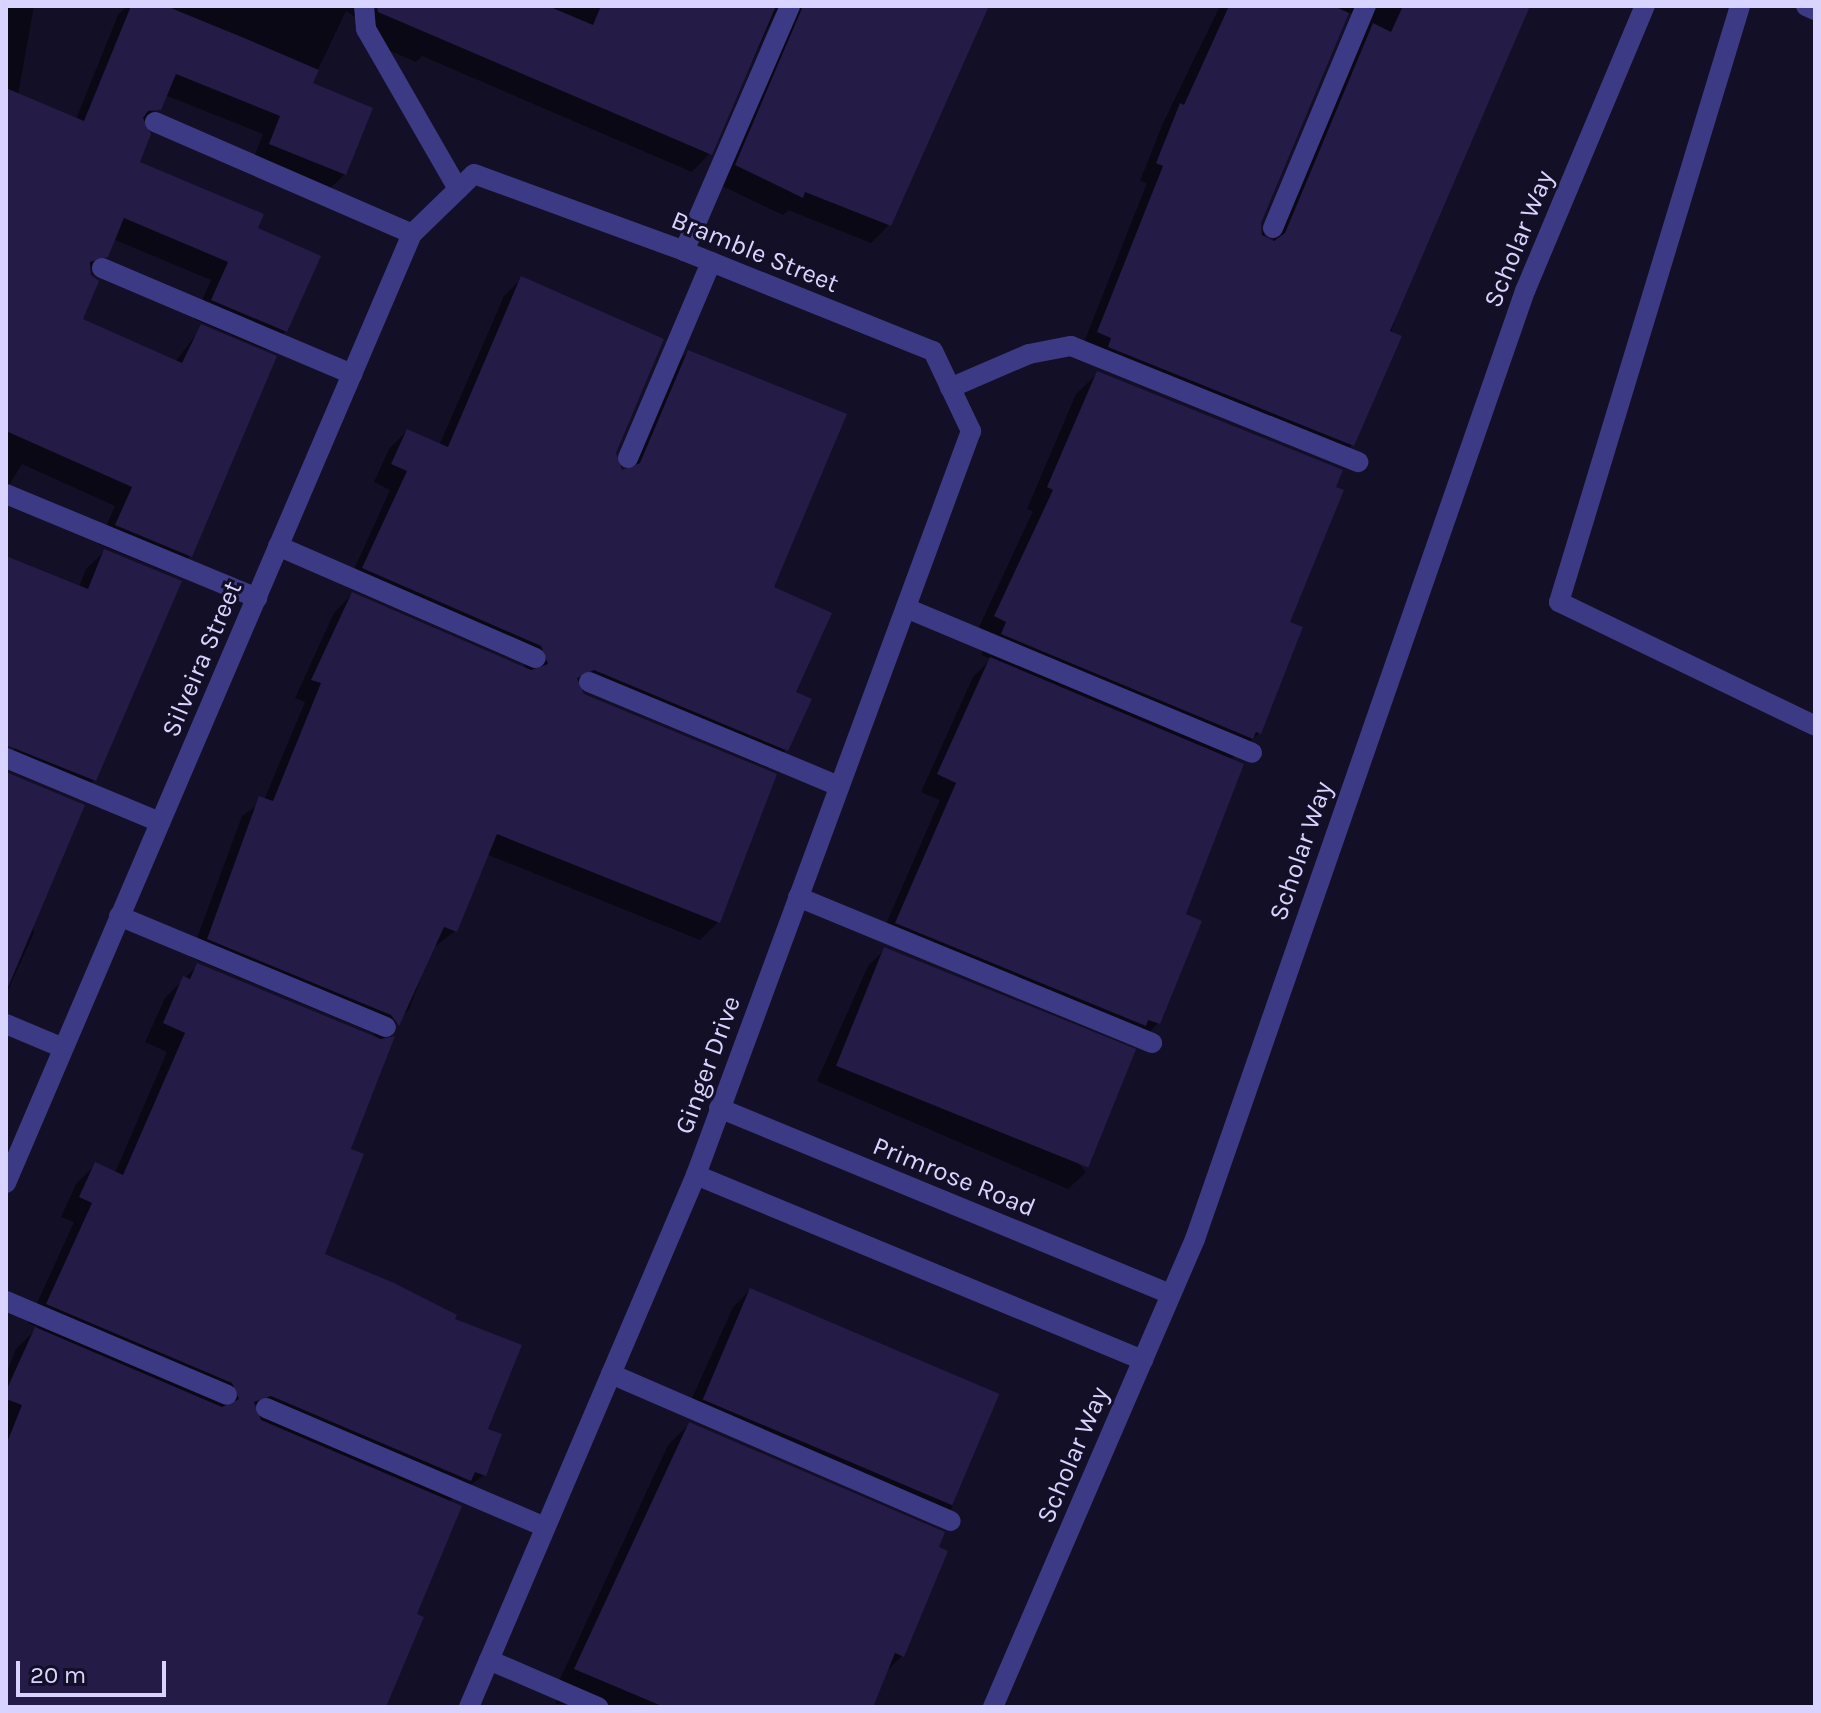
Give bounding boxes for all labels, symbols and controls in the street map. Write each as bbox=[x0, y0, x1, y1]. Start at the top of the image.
street label: Scholar Way bbox=[1477, 166, 1561, 312]
street label: Bramble Street bbox=[667, 204, 843, 300]
street label: Silveira Street bbox=[155, 576, 249, 742]
street label: Scholar Way bbox=[1263, 777, 1339, 925]
street label: Ginger Drive bbox=[669, 992, 747, 1138]
street label: Primrose Road bbox=[868, 1130, 1040, 1224]
street label: Scholar Way bbox=[1030, 1382, 1116, 1528]
scale bar bbox=[20, 1645, 170, 1695]
text: 20 m bbox=[30, 1661, 86, 1689]

